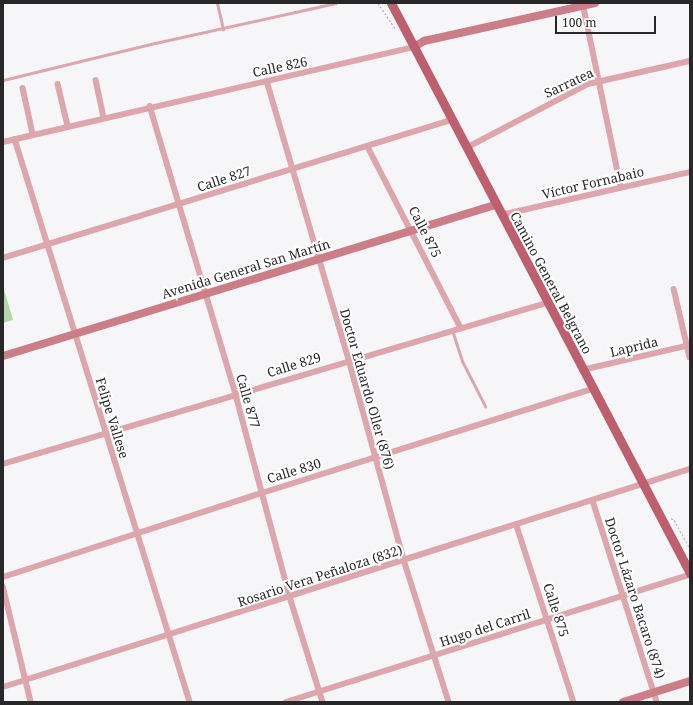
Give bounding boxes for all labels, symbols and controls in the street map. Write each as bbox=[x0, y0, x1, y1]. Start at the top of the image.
scale bar bbox=[557, 8, 658, 34]
text: 100 m bbox=[562, 14, 597, 31]
street label: Calle 826 bbox=[251, 54, 309, 80]
street label: Sarratea bbox=[542, 65, 596, 101]
street label: Calle 827 bbox=[195, 163, 253, 195]
street label: Víctor Fornabaio bbox=[540, 164, 646, 202]
street label: Calle 875 bbox=[405, 204, 445, 260]
street label: Camino General Belgrano bbox=[507, 209, 595, 357]
street label: Avenida General San Martín bbox=[160, 236, 332, 302]
street label: Doctor Eduardo Oller (876) bbox=[337, 307, 397, 471]
street label: Laprida bbox=[608, 334, 660, 360]
street label: Calle 829 bbox=[265, 349, 323, 381]
street label: Calle 877 bbox=[233, 372, 263, 430]
street label: Felipe Vallese bbox=[92, 376, 132, 460]
street label: Calle 830 bbox=[265, 455, 323, 487]
street label: Doctor Lázaro Bacaro (874) bbox=[602, 515, 668, 681]
street label: Rosario Vera Peñaloza (832) bbox=[236, 542, 404, 610]
street label: Calle 875 bbox=[540, 581, 572, 639]
street label: Hugo del Carril bbox=[438, 606, 532, 650]

